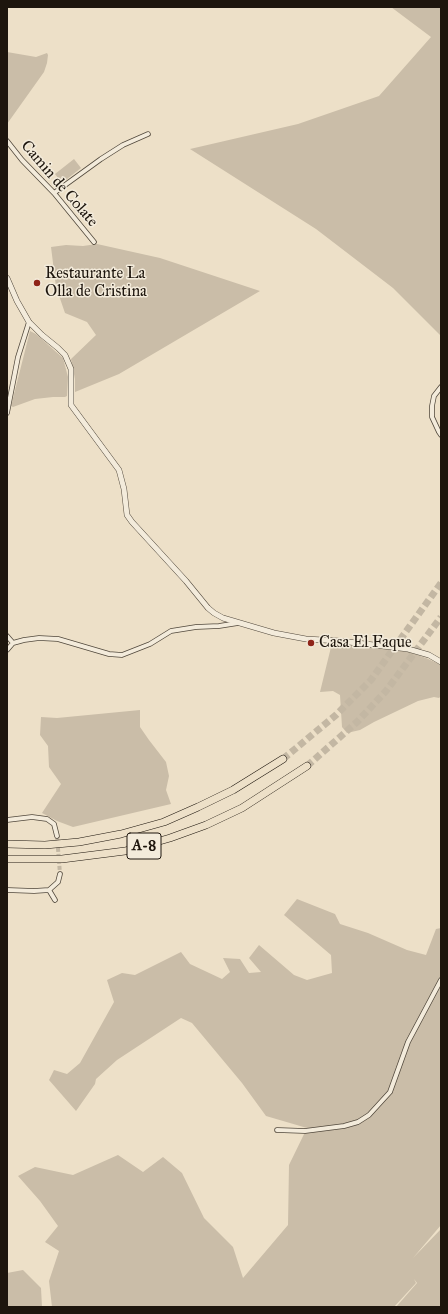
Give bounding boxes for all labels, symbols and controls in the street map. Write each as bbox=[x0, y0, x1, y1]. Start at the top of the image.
street label: Camin de Colate bbox=[16, 137, 102, 231]
place label: Restaurante La Olla de Cristina bbox=[45, 264, 147, 302]
marker: Restaurante La Olla de Cristina bbox=[32, 278, 42, 288]
place label: Casa El Faque bbox=[319, 633, 412, 653]
marker: Casa El Faque bbox=[306, 638, 316, 648]
road number: A-8 bbox=[127, 833, 161, 859]

